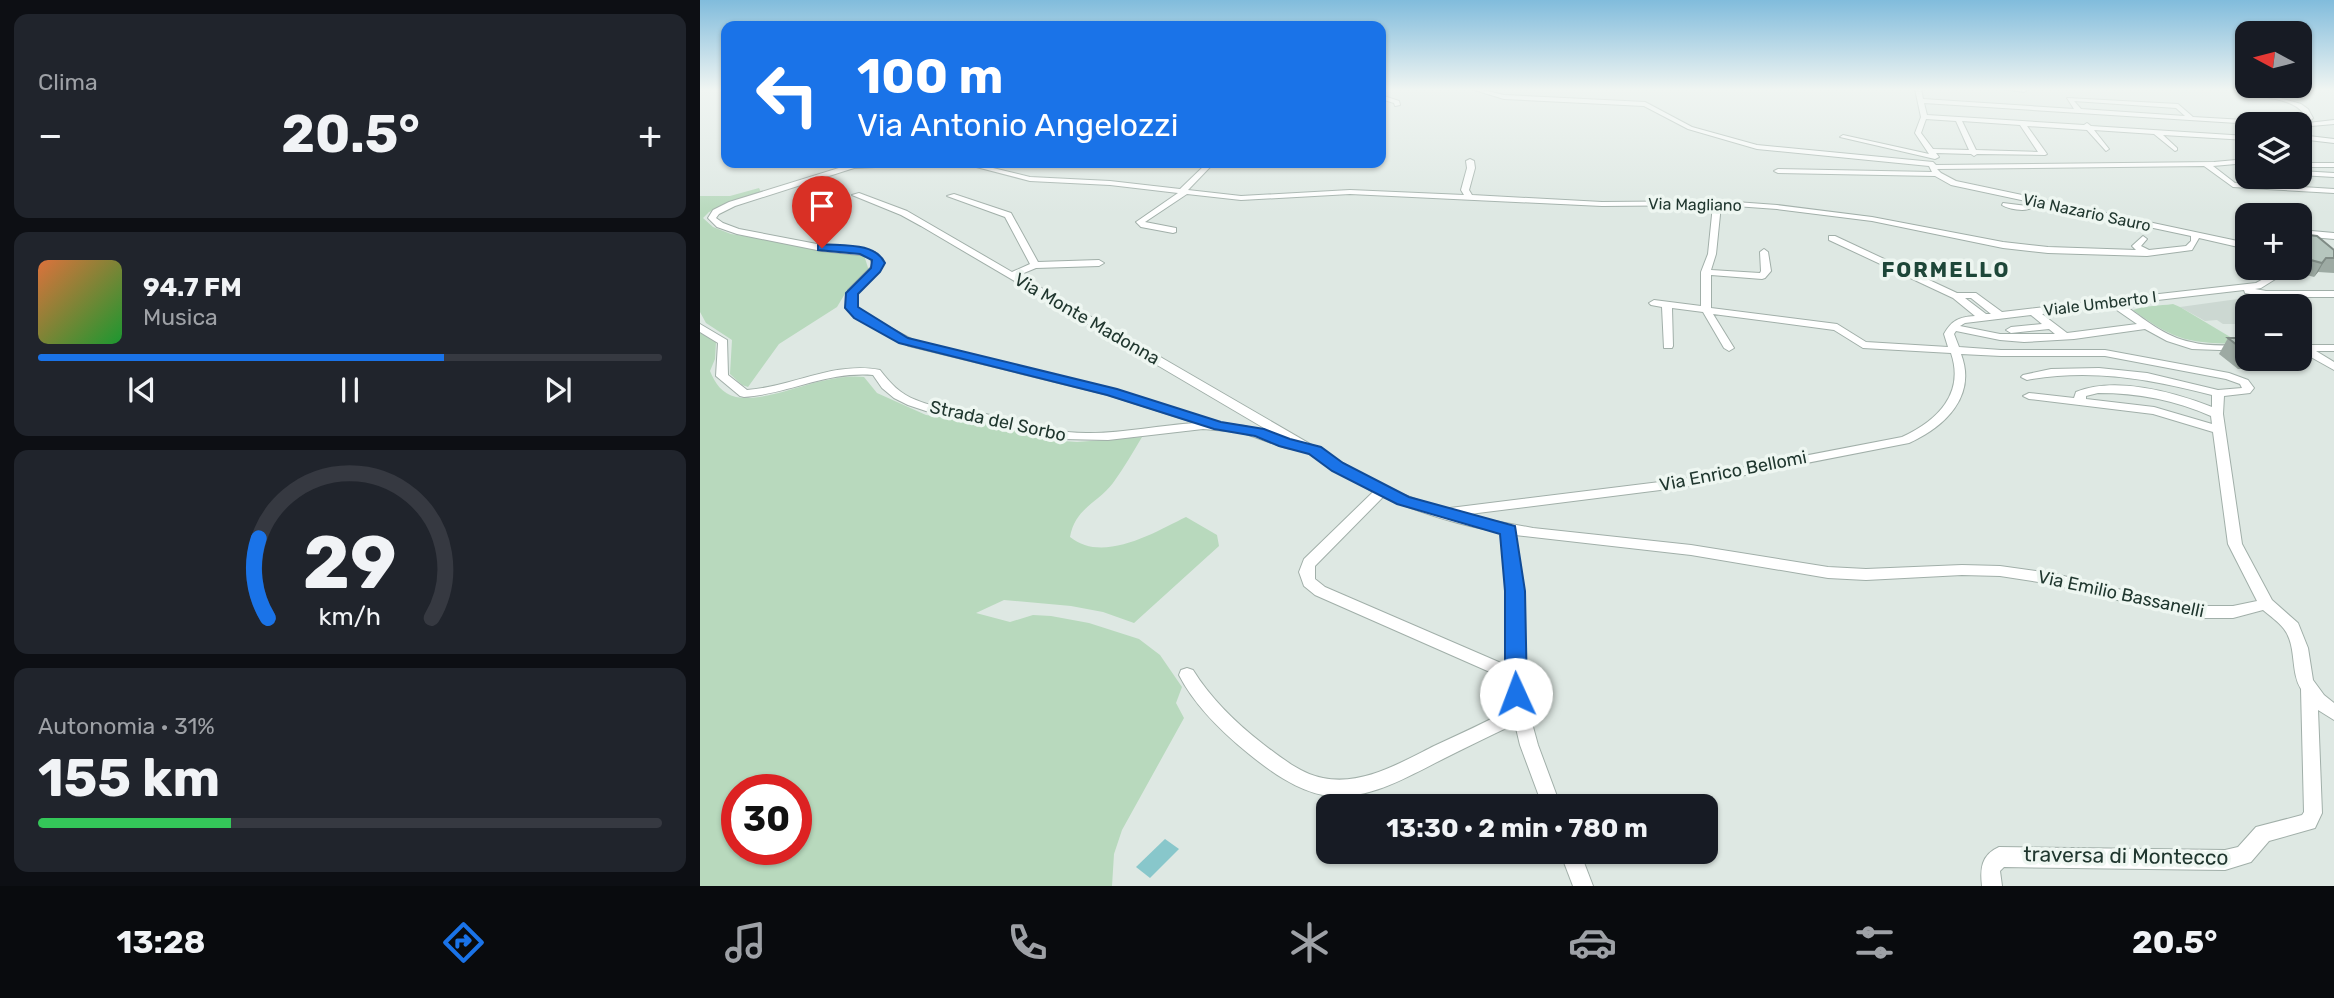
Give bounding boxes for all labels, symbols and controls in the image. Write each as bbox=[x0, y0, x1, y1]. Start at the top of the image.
north arrow bbox=[2235, 21, 2312, 98]
map controls bbox=[2235, 21, 2312, 371]
text: 100 m bbox=[857, 47, 1003, 105]
icon: left bbox=[742, 49, 833, 140]
text: Clima bbox=[38, 68, 98, 96]
text: 20.5° bbox=[281, 103, 420, 165]
text: Via Antonio Angelozzi bbox=[857, 106, 1178, 144]
text: − bbox=[38, 112, 63, 158]
text: + bbox=[638, 112, 662, 158]
button: layers bbox=[2235, 112, 2312, 189]
pin bbox=[792, 176, 852, 248]
icon: arrive bbox=[803, 187, 841, 225]
street label: Via Nazario Sauro bbox=[2021, 190, 2153, 235]
street label: Via Magliano bbox=[1648, 194, 1742, 215]
button: + bbox=[2235, 203, 2312, 280]
district label: FORMELLO bbox=[1882, 257, 2011, 282]
street label: Via Monte Madonna bbox=[1010, 268, 1164, 370]
text: 94.7 FM bbox=[143, 272, 242, 303]
street label: Viale Umberto I bbox=[2043, 287, 2158, 320]
button: − bbox=[2235, 294, 2312, 371]
text: Musica bbox=[143, 303, 218, 331]
icon: previous bbox=[123, 371, 161, 409]
icon: pause bbox=[331, 371, 369, 409]
icon: next bbox=[539, 371, 577, 409]
street label: Strada del Sorbo bbox=[928, 396, 1068, 446]
street label: Via Enrico Bellomi bbox=[1657, 446, 1809, 496]
text: 29 bbox=[303, 520, 397, 606]
street label: Via Emilio Bassanelli bbox=[2036, 566, 2206, 622]
text: km/h bbox=[319, 602, 381, 631]
position arrow bbox=[1479, 657, 1553, 731]
text: Autonomia · 31% bbox=[38, 712, 215, 740]
text: 155 km bbox=[38, 747, 220, 809]
speed limit sign: 30 bbox=[721, 774, 812, 865]
text: 13:30 · 2 min · 780 m bbox=[1386, 813, 1648, 844]
street label: traversa di Montecco bbox=[2023, 841, 2229, 870]
icon: directions bbox=[439, 918, 488, 967]
icon: music bbox=[721, 918, 770, 967]
icon: phone bbox=[1003, 918, 1052, 967]
icon: climate bbox=[1285, 918, 1334, 967]
icon: car bbox=[1568, 918, 1617, 967]
icon: filters bbox=[1850, 918, 1899, 967]
text: 13:28 bbox=[117, 923, 205, 961]
text: 20.5° bbox=[2132, 923, 2217, 961]

